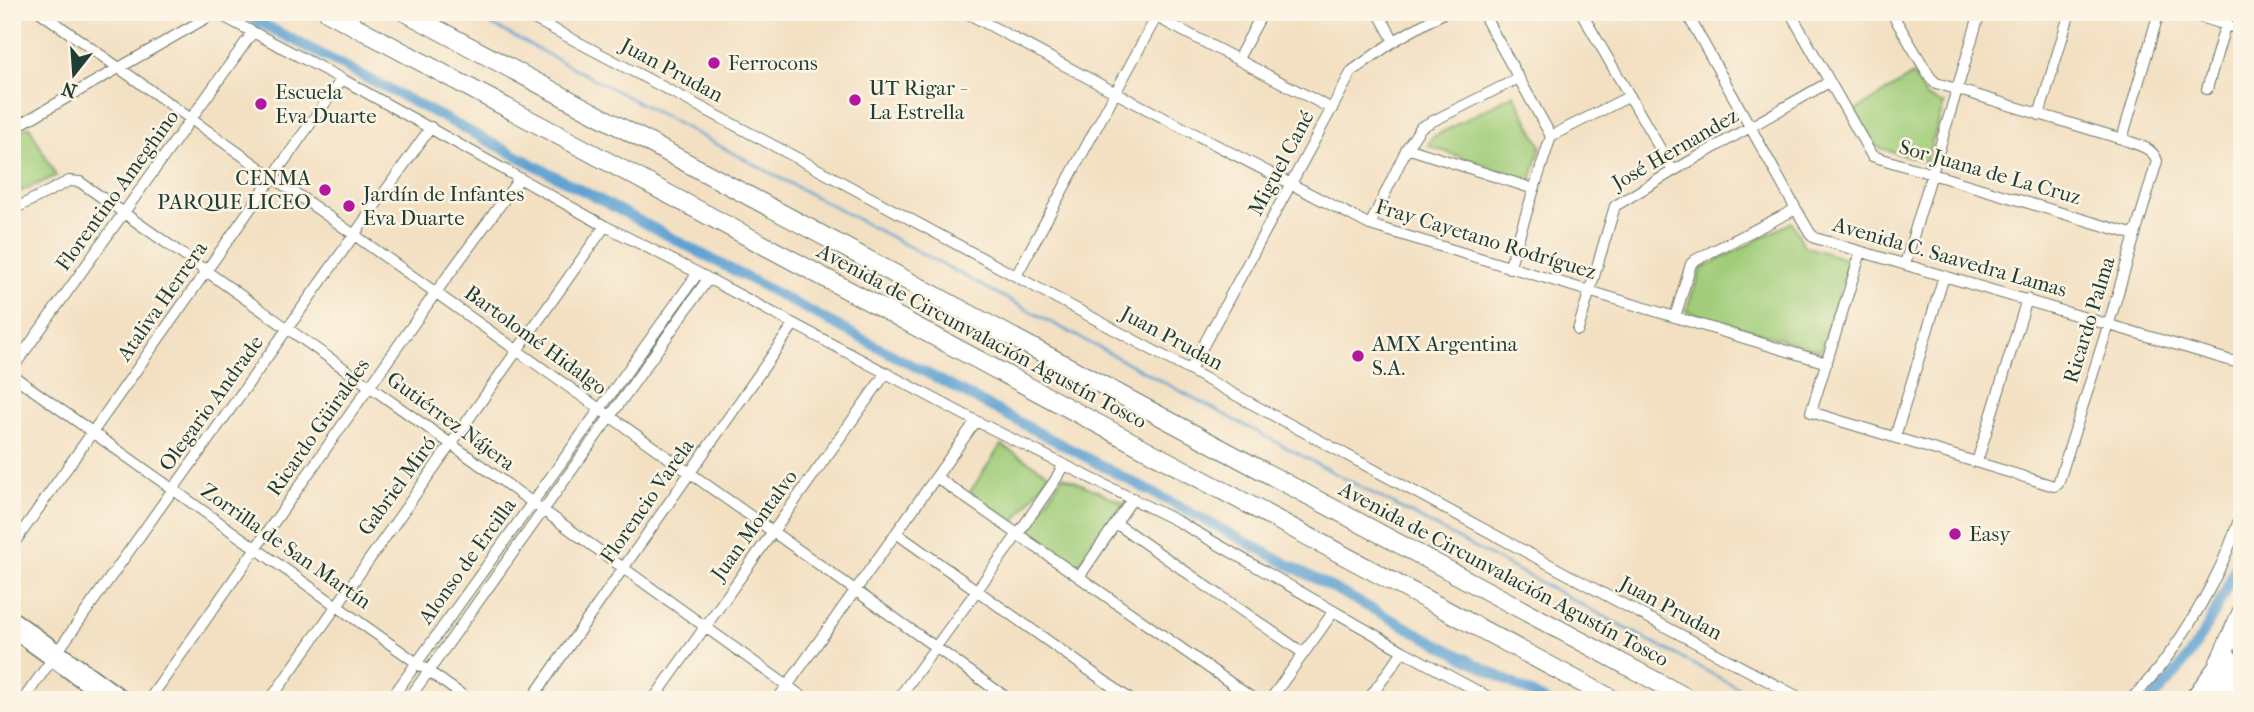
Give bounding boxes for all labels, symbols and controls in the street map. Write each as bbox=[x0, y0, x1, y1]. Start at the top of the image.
street label: Juan Prudan bbox=[615, 32, 727, 107]
north arrow bbox=[38, 38, 108, 108]
place label: Ferrocons bbox=[728, 51, 818, 75]
marker: Ferrocons bbox=[706, 55, 722, 71]
place label: UT Rigar - La Estrella bbox=[869, 76, 967, 124]
text: N bbox=[59, 77, 79, 102]
place label: Escuela Eva Duarte bbox=[275, 80, 377, 128]
marker: UT Rigar - La Estrella bbox=[847, 92, 863, 108]
marker: Escuela Eva Duarte bbox=[253, 96, 269, 112]
street label: José Hernandez bbox=[1606, 103, 1742, 196]
street label: Florentino Ameghino bbox=[51, 105, 183, 275]
street label: Miguel Cané bbox=[1243, 106, 1319, 220]
street label: Sor Juana de La Cruz bbox=[1896, 135, 2084, 209]
place label: CENMA PARQUE LICEO bbox=[157, 166, 311, 214]
marker: CENMA PARQUE LICEO bbox=[317, 182, 333, 198]
place label: Jardín de Infantes Eva Duarte bbox=[361, 182, 524, 230]
street label: Fray Cayetano Rodríguez bbox=[1373, 194, 1599, 284]
marker: Jardín de Infantes Eva Duarte bbox=[341, 198, 357, 214]
street label: Avenida C. Saavedra Lamas bbox=[1829, 212, 2070, 302]
street label: Ataliva Herrera bbox=[111, 236, 212, 366]
street label: Avenida de Circunvalación Agustín Tosco bbox=[812, 238, 1151, 433]
street label: Ricardo Palma bbox=[2058, 254, 2120, 386]
street label: Bartolomé Hidalgo bbox=[460, 280, 612, 400]
street label: Juan Prudan bbox=[1115, 300, 1227, 375]
street label: Olegario Andrade bbox=[154, 331, 268, 475]
place label: AMX Argentina S.A. bbox=[1371, 332, 1518, 380]
marker: AMX Argentina S.A. bbox=[1350, 348, 1366, 364]
street label: Ricardo Güiraldes bbox=[262, 353, 375, 500]
street label: Gutiérrez Nájera bbox=[382, 367, 520, 476]
street label: Gabriel Miró bbox=[353, 432, 441, 540]
street label: Florencio Varela bbox=[595, 434, 699, 568]
street label: Juan Montalvo bbox=[705, 465, 802, 587]
street label: Avenida de Circunvalación Agustín Tosco bbox=[1334, 476, 1673, 671]
street label: Zorrilla de San Martín bbox=[196, 478, 376, 614]
street label: Alonso de Ercilla bbox=[413, 493, 521, 629]
place label: Easy bbox=[1969, 522, 2011, 546]
marker: Easy bbox=[1947, 526, 1963, 542]
street label: Juan Prudan bbox=[1614, 570, 1726, 645]

